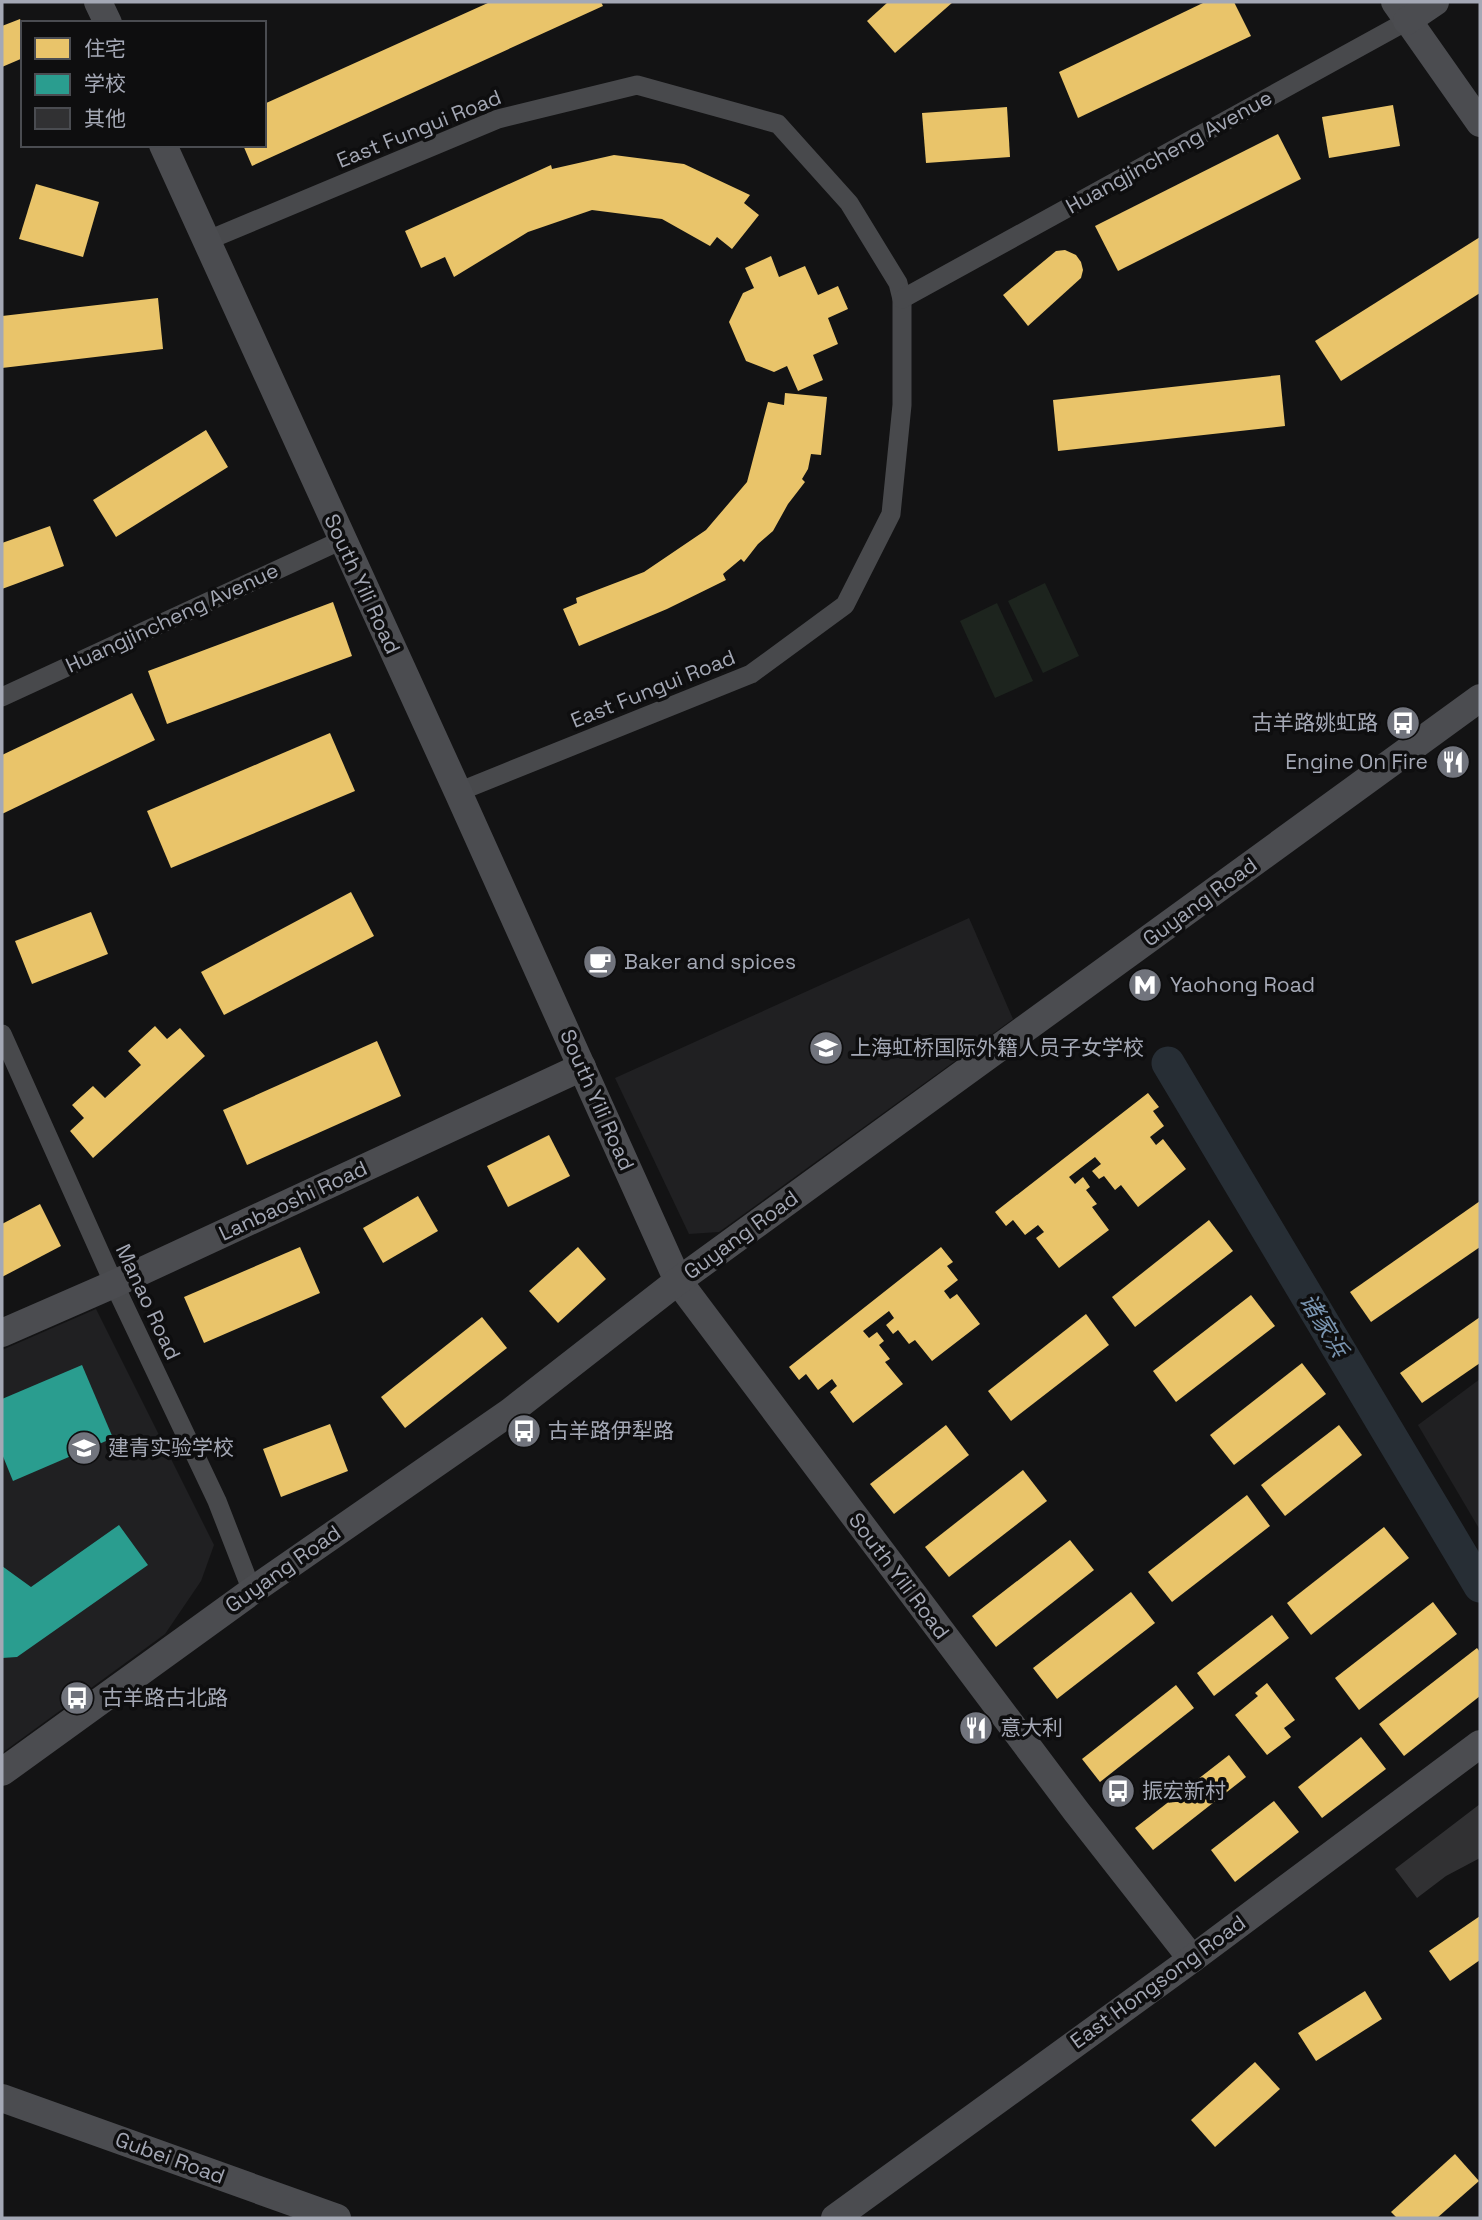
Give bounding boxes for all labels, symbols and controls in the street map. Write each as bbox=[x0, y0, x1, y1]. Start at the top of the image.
legend bbox=[21, 21, 266, 147]
text: 住宅 bbox=[84, 35, 126, 62]
text: 学校 bbox=[84, 70, 126, 97]
street label: East Fungui Road bbox=[333, 83, 505, 174]
street label: Huangjincheng Avenue bbox=[1061, 84, 1277, 220]
text: 其他 bbox=[84, 105, 126, 132]
street label: South Yili Road bbox=[318, 509, 407, 658]
street label: Huangjincheng Avenue bbox=[61, 556, 283, 679]
street label: East Fungui Road bbox=[567, 643, 739, 734]
bus stop icon: 古羊路姚虹路 bbox=[1384, 704, 1422, 742]
place label: 古羊路姚虹路 bbox=[1252, 709, 1378, 736]
restaurant icon: Engine On Fire bbox=[1434, 743, 1472, 781]
place label: Engine On Fire bbox=[1285, 748, 1428, 775]
street label: Guyang Road bbox=[1137, 851, 1262, 952]
cafe icon: Baker and spices bbox=[581, 943, 619, 981]
place label: Baker and spices bbox=[624, 948, 796, 975]
metro station icon: Yaohong Road bbox=[1126, 966, 1164, 1004]
place label: Yaohong Road bbox=[1170, 971, 1315, 998]
street label: South Yili Road bbox=[554, 1025, 641, 1175]
school or university icon: 上海虹桥国际外籍人员子女学校 bbox=[807, 1029, 845, 1067]
place label: 上海虹桥国际外籍人员子女学校 bbox=[850, 1034, 1144, 1061]
street label: Lanbaoshi Road bbox=[214, 1154, 371, 1247]
street label: Guyang Road bbox=[678, 1184, 803, 1285]
street label: Manao Road bbox=[110, 1240, 187, 1364]
water label: 诸家浜 bbox=[1293, 1288, 1356, 1364]
bus stop icon: 古羊路伊犁路 bbox=[505, 1412, 543, 1450]
place label: 古羊路伊犁路 bbox=[548, 1417, 674, 1444]
school or university icon: 建青实验学校 bbox=[65, 1429, 103, 1467]
place label: 建青实验学校 bbox=[108, 1434, 234, 1461]
street label: South Yili Road bbox=[843, 1507, 956, 1644]
street label: Guyang Road bbox=[220, 1519, 346, 1618]
bus stop icon: 古羊路古北路 bbox=[58, 1679, 96, 1717]
place label: 古羊路古北路 bbox=[102, 1684, 228, 1711]
restaurant icon: 意大利 bbox=[957, 1709, 995, 1747]
place label: 意大利 bbox=[1000, 1714, 1063, 1741]
bus stop icon: 振宏新村 bbox=[1099, 1772, 1137, 1810]
place label: 振宏新村 bbox=[1142, 1777, 1226, 1804]
street label: East Hongsong Road bbox=[1065, 1909, 1251, 2054]
street label: Gubei Road bbox=[112, 2125, 229, 2190]

